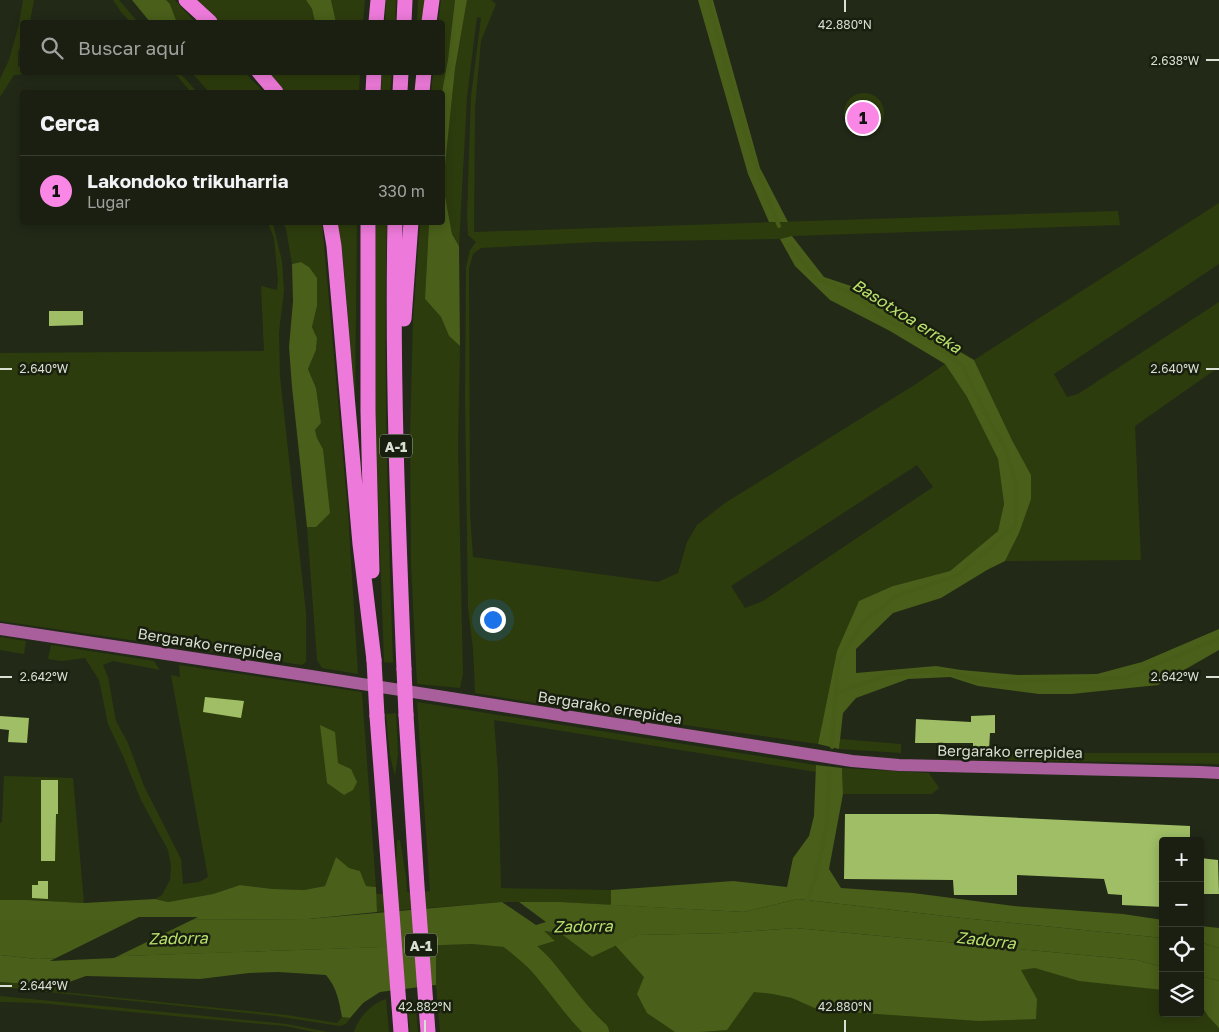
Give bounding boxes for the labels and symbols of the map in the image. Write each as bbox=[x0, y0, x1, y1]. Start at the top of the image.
text: 42.880°N bbox=[818, 17, 872, 32]
text: 2.638°W bbox=[1151, 53, 1200, 68]
pin: 1 bbox=[847, 99, 879, 137]
water label: Basotxoa erreka bbox=[849, 275, 966, 358]
text: 2.640°W bbox=[20, 361, 69, 376]
text: 2.640°W bbox=[1151, 361, 1200, 376]
road number: A-1 bbox=[380, 434, 412, 458]
your location bbox=[480, 607, 506, 633]
street label: Bergarako errepidea bbox=[137, 624, 283, 664]
text: 2.642°W bbox=[20, 669, 69, 684]
text: 2.642°W bbox=[1151, 669, 1200, 684]
street label: Bergarako errepidea bbox=[537, 687, 683, 727]
street label: Bergarako errepidea bbox=[937, 741, 1083, 761]
water label: Zadorra bbox=[553, 915, 614, 937]
water label: Zadorra bbox=[148, 927, 209, 949]
water label: Zadorra bbox=[955, 927, 1018, 953]
road number: A-1 bbox=[405, 934, 437, 956]
text: 2.644°W bbox=[20, 978, 69, 993]
text: 42.882°N bbox=[398, 999, 452, 1014]
text: 42.880°N bbox=[818, 999, 872, 1014]

